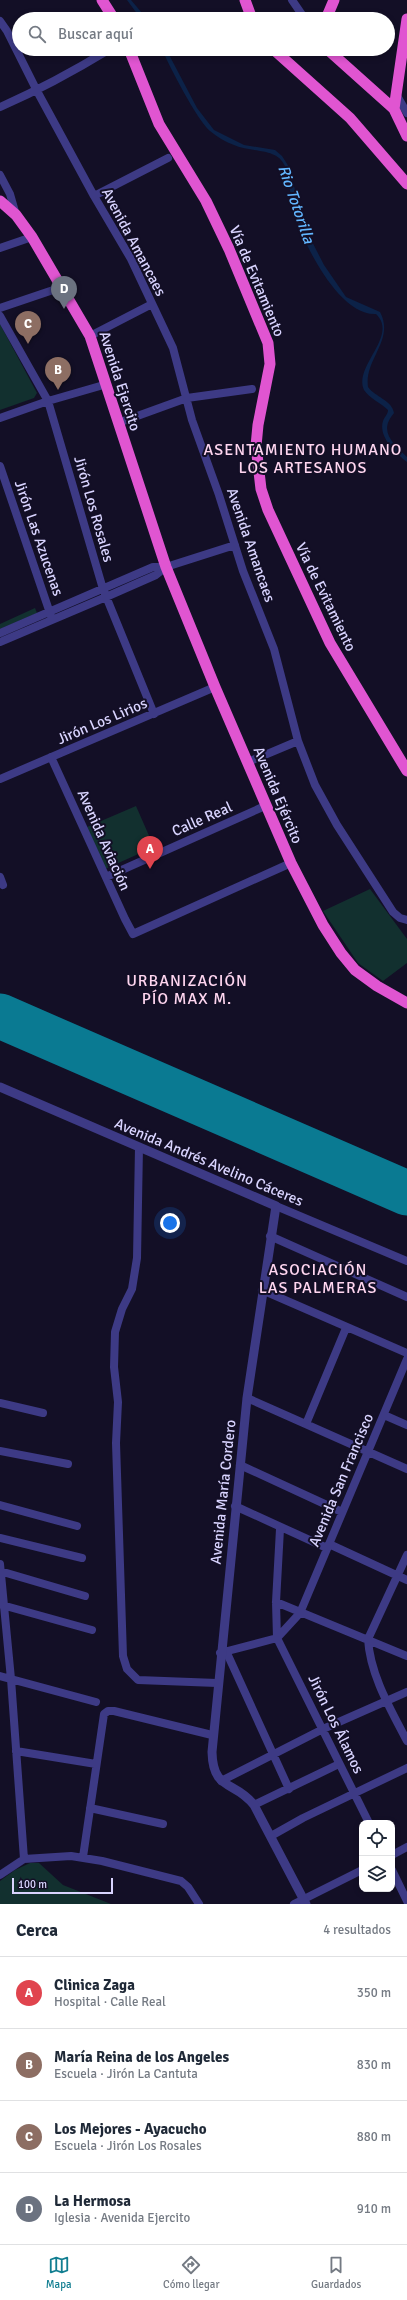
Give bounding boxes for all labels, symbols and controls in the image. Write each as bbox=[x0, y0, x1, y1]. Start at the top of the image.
search box bbox=[12, 12, 395, 56]
icon: search bbox=[26, 23, 48, 45]
text: Buscar aquí bbox=[58, 25, 133, 43]
water label: Rio Totorilla bbox=[273, 162, 319, 247]
street label: Avenida Amancaes bbox=[98, 185, 170, 299]
street label: Vía de Evitamiento bbox=[226, 223, 289, 339]
pin: D bbox=[51, 276, 77, 309]
pin: C bbox=[15, 311, 41, 344]
street label: Avenida Ejercito bbox=[95, 329, 145, 433]
pin: B bbox=[45, 357, 71, 390]
district label: ASENTAMIENTO HUMANO LOS ARTESANOS bbox=[204, 440, 402, 478]
street label: Jirón Los Rosales bbox=[70, 454, 118, 565]
street label: Jirón Las Azucenas bbox=[11, 478, 67, 599]
street label: Avenida Amancaes bbox=[223, 485, 279, 605]
street label: Vía de Evitamiento bbox=[292, 540, 360, 654]
street label: Jirón Los Lirios bbox=[54, 694, 150, 748]
street label: Avenida Ejército bbox=[249, 744, 307, 846]
street label: Avenida Aviación bbox=[74, 787, 134, 893]
street label: Calle Real bbox=[169, 798, 235, 840]
pin: A bbox=[137, 836, 163, 869]
district label: URBANIZACIÓN PÍO MAX M. bbox=[126, 971, 248, 1009]
street label: Avenida Andrés Avelino Cáceres bbox=[112, 1114, 306, 1210]
your location bbox=[160, 1213, 180, 1233]
district label: ASOCIACIÓN LAS PALMERAS bbox=[259, 1260, 377, 1298]
street label: Avenida San Francisco bbox=[305, 1411, 377, 1549]
street label: Avenida María Cordero bbox=[206, 1419, 240, 1565]
street label: Jirón Los Álamos bbox=[304, 1671, 369, 1777]
map controls bbox=[359, 1820, 395, 1892]
button: locate bbox=[359, 1820, 395, 1856]
button: layers bbox=[359, 1856, 395, 1892]
scale bar bbox=[12, 1876, 113, 1895]
text: 100 m bbox=[18, 1878, 47, 1891]
text: Cerca bbox=[16, 1920, 58, 1941]
text: 4 resultados bbox=[323, 1922, 391, 1938]
text: Clinica Zaga bbox=[54, 1976, 135, 1994]
text: A bbox=[25, 1985, 33, 2001]
text: 350 m bbox=[357, 1985, 391, 2001]
text: Hospital · Calle Real bbox=[54, 1994, 166, 2010]
text: María Reina de los Angeles bbox=[54, 2048, 229, 2066]
text: B bbox=[25, 2057, 33, 2073]
text: 830 m bbox=[357, 2057, 391, 2073]
text: Escuela · Jirón La Cantuta bbox=[54, 2066, 198, 2082]
text: Los Mejores - Ayacucho bbox=[54, 2120, 207, 2138]
text: C bbox=[25, 2129, 33, 2145]
text: 880 m bbox=[357, 2129, 391, 2145]
text: Escuela · Jirón Los Rosales bbox=[54, 2138, 202, 2154]
text: La Hermosa bbox=[54, 2192, 131, 2210]
text: D bbox=[25, 2201, 33, 2217]
text: 910 m bbox=[357, 2201, 391, 2217]
text: Iglesia · Avenida Ejercito bbox=[54, 2210, 190, 2226]
tab: Mapa bbox=[46, 2254, 72, 2291]
tab: Cómo llegar bbox=[163, 2254, 219, 2291]
tab: Guardados bbox=[311, 2254, 361, 2291]

